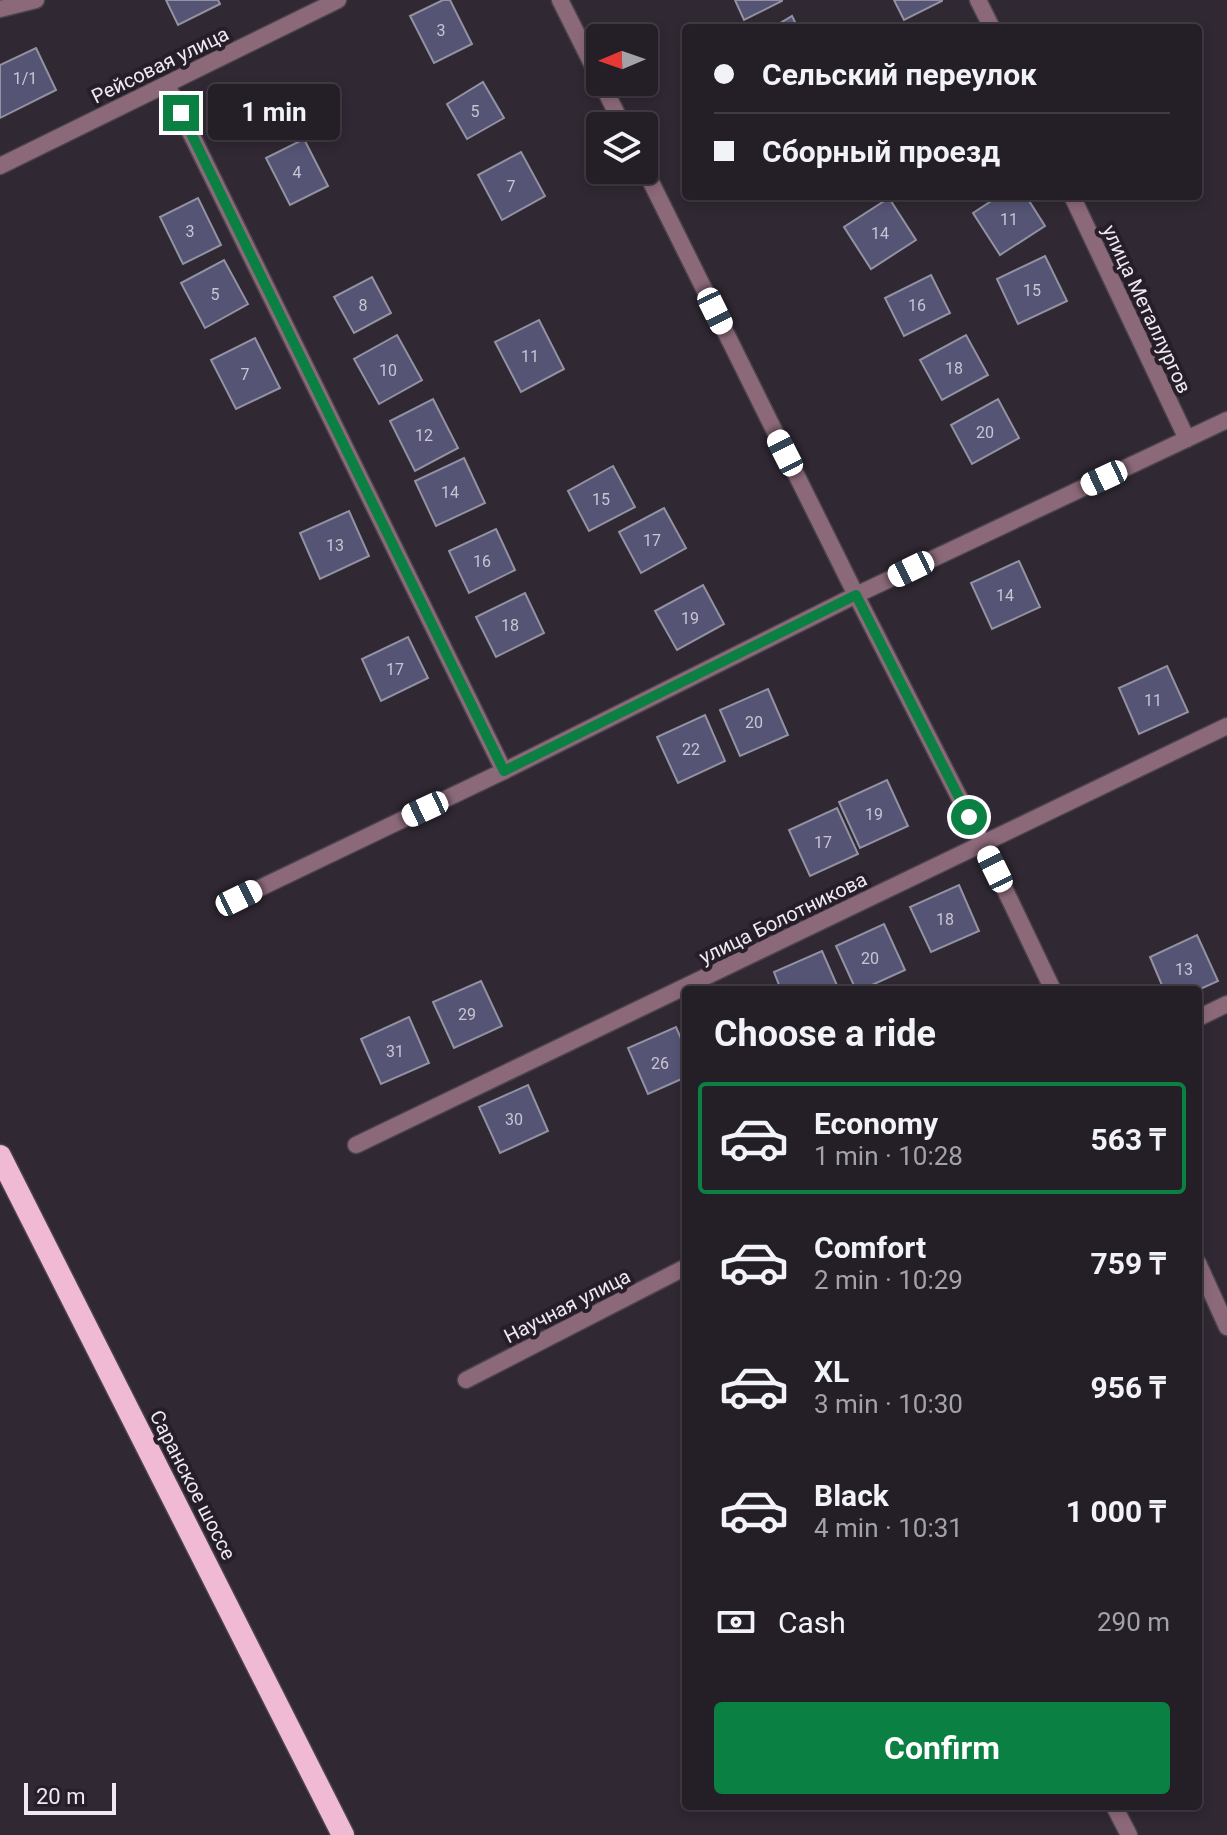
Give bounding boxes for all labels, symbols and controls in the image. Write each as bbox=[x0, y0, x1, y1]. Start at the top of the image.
street label: Рейсовая улица bbox=[87, 21, 233, 109]
house number: 3 bbox=[437, 21, 446, 40]
north arrow bbox=[586, 24, 658, 96]
map controls bbox=[586, 24, 658, 184]
text: Сельский переулок bbox=[762, 57, 1037, 92]
house number: 1/1 bbox=[13, 69, 37, 88]
callout: 1 min bbox=[209, 85, 341, 141]
route end bbox=[163, 95, 199, 131]
text: 1 min bbox=[241, 97, 307, 127]
house number: 5 bbox=[471, 102, 480, 121]
button: layers bbox=[586, 112, 658, 184]
text: Сборный проезд bbox=[762, 134, 1000, 169]
house number: 4 bbox=[293, 163, 302, 182]
house number: 7 bbox=[507, 177, 516, 196]
house number: 11 bbox=[1000, 210, 1018, 229]
street label: улица Металлургов bbox=[1097, 221, 1197, 397]
house number: 3 bbox=[186, 222, 195, 241]
house number: 14 bbox=[871, 224, 889, 243]
house number: 15 bbox=[1023, 281, 1041, 300]
car bbox=[694, 284, 736, 338]
house number: 5 bbox=[211, 285, 220, 304]
house number: 8 bbox=[359, 296, 368, 315]
house number: 16 bbox=[908, 296, 926, 315]
house number: 11 bbox=[521, 347, 539, 366]
house number: 18 bbox=[945, 359, 963, 378]
house number: 10 bbox=[379, 361, 397, 380]
house number: 7 bbox=[241, 365, 250, 384]
house number: 20 bbox=[976, 423, 994, 442]
house number: 12 bbox=[415, 426, 433, 445]
car bbox=[763, 426, 807, 480]
car bbox=[1077, 457, 1131, 499]
house number: 14 bbox=[441, 483, 459, 502]
house number: 15 bbox=[592, 490, 610, 509]
house number: 17 bbox=[643, 531, 661, 550]
house number: 13 bbox=[326, 536, 344, 555]
car bbox=[884, 548, 938, 590]
house number: 16 bbox=[473, 552, 491, 571]
house number: 14 bbox=[996, 586, 1014, 605]
house number: 19 bbox=[681, 609, 699, 628]
house number: 18 bbox=[501, 616, 519, 635]
house number: 17 bbox=[386, 660, 404, 679]
house number: 11 bbox=[1144, 691, 1162, 710]
house number: 20 bbox=[745, 713, 763, 732]
house number: 22 bbox=[682, 740, 700, 759]
car bbox=[398, 788, 452, 830]
route start bbox=[951, 799, 987, 835]
house number: 19 bbox=[865, 805, 883, 824]
house number: 17 bbox=[814, 833, 832, 852]
car bbox=[974, 842, 1016, 896]
street label: улица Болотникова bbox=[695, 867, 871, 969]
car bbox=[212, 877, 266, 919]
house number: 18 bbox=[936, 910, 954, 929]
house number: 20 bbox=[861, 949, 879, 968]
house number: 13 bbox=[1175, 960, 1193, 979]
house number: 29 bbox=[458, 1005, 476, 1024]
text: Choose a ride bbox=[714, 1013, 936, 1055]
house number: 31 bbox=[386, 1042, 404, 1061]
house number: 26 bbox=[651, 1054, 669, 1073]
icon: car bbox=[718, 1102, 790, 1174]
text: Economy bbox=[814, 1106, 938, 1141]
house number: 30 bbox=[505, 1110, 523, 1129]
text: 563 ₸ bbox=[1091, 1122, 1166, 1157]
text: 1 min · 10:28 bbox=[814, 1141, 963, 1171]
icon: car bbox=[718, 1226, 790, 1298]
text: Comfort bbox=[814, 1230, 926, 1265]
text: 759 ₸ bbox=[1091, 1246, 1166, 1281]
street label: Научная улица bbox=[500, 1264, 634, 1348]
text: 2 min · 10:29 bbox=[814, 1265, 963, 1295]
icon: car bbox=[718, 1350, 790, 1422]
text: XL bbox=[814, 1354, 849, 1389]
text: 956 ₸ bbox=[1091, 1370, 1166, 1405]
text: 3 min · 10:30 bbox=[814, 1389, 963, 1419]
street label: Саранское шоссе bbox=[145, 1406, 241, 1564]
icon: car bbox=[718, 1474, 790, 1546]
text: Black bbox=[814, 1478, 889, 1513]
text: 1 000 ₸ bbox=[1066, 1494, 1166, 1529]
text: 4 min · 10:31 bbox=[814, 1513, 963, 1543]
icon: cash bbox=[714, 1600, 758, 1644]
text: Cash bbox=[778, 1605, 846, 1640]
text: 290 m bbox=[1097, 1607, 1170, 1637]
button: Confirm bbox=[714, 1702, 1170, 1794]
scale bar bbox=[24, 1779, 116, 1815]
text: 20 m bbox=[36, 1784, 85, 1809]

